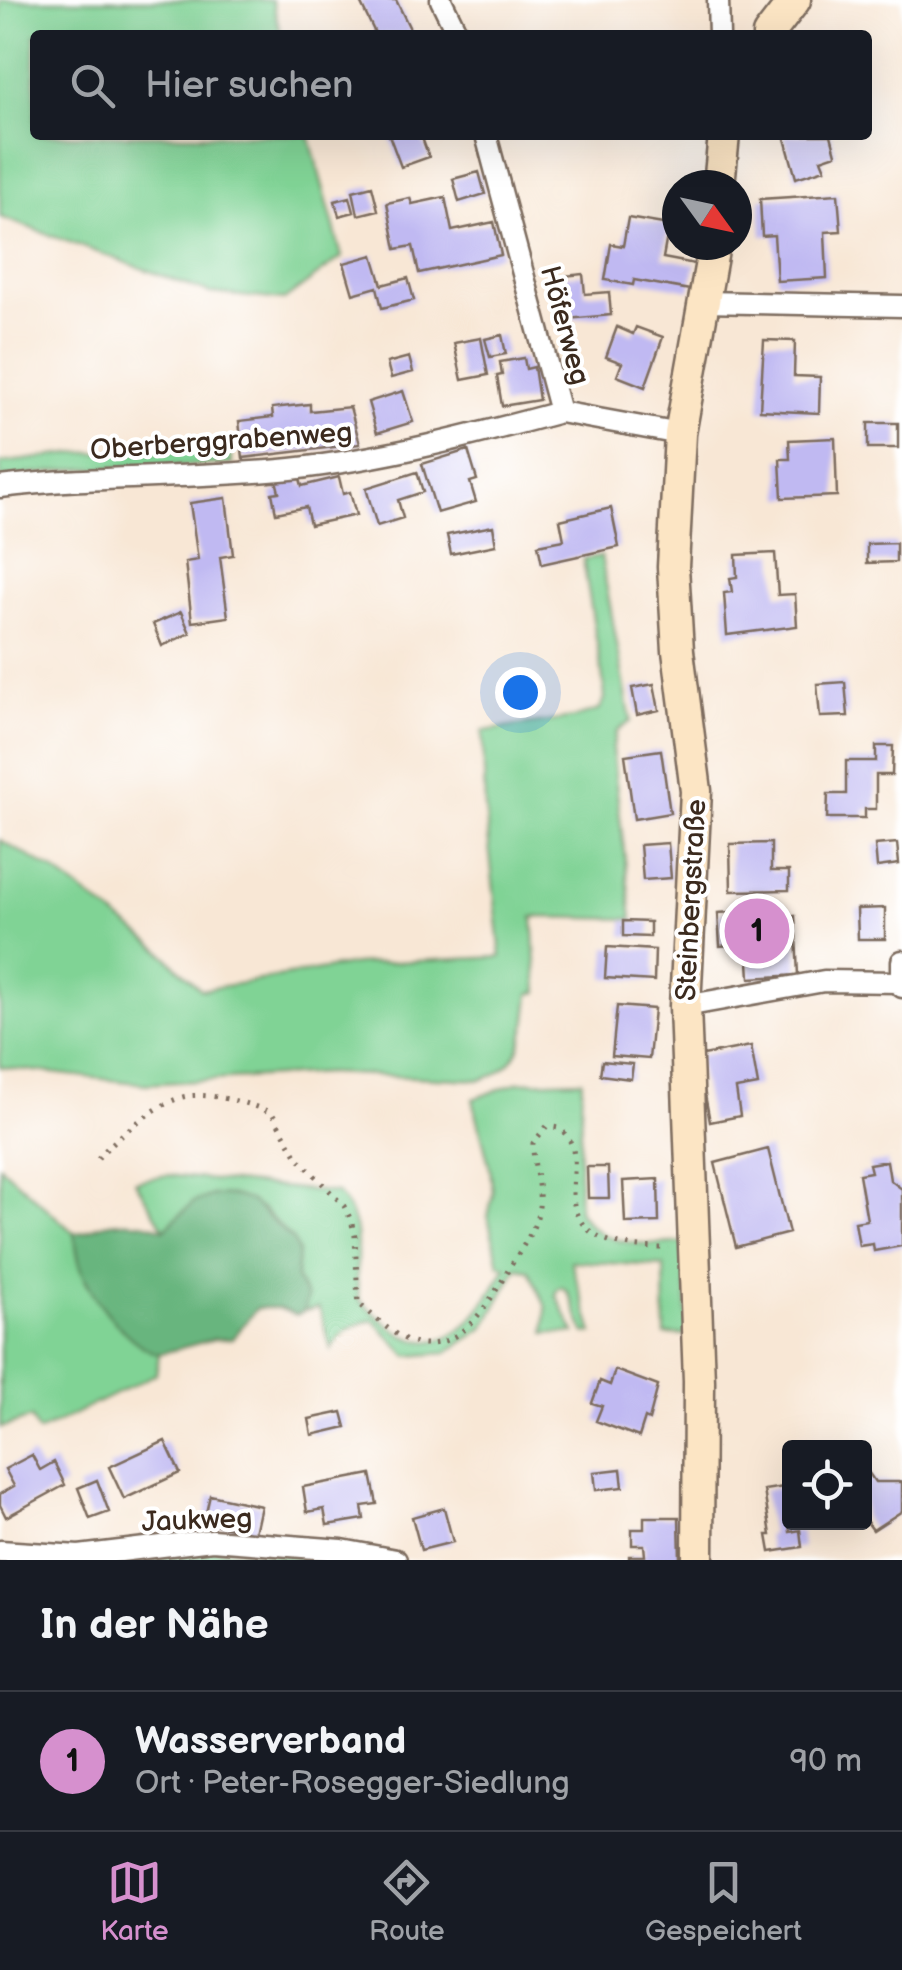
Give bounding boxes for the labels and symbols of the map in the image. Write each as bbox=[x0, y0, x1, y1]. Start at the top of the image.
north arrow bbox=[662, 170, 752, 260]
street label: Höferweg bbox=[533, 262, 596, 388]
street label: Oberberggrabenweg bbox=[89, 416, 353, 467]
your location bbox=[495, 667, 546, 718]
street label: Steinbergstraße bbox=[670, 798, 713, 1002]
pin: 1 bbox=[724, 894, 790, 968]
street label: Jaukweg bbox=[141, 1502, 253, 1539]

